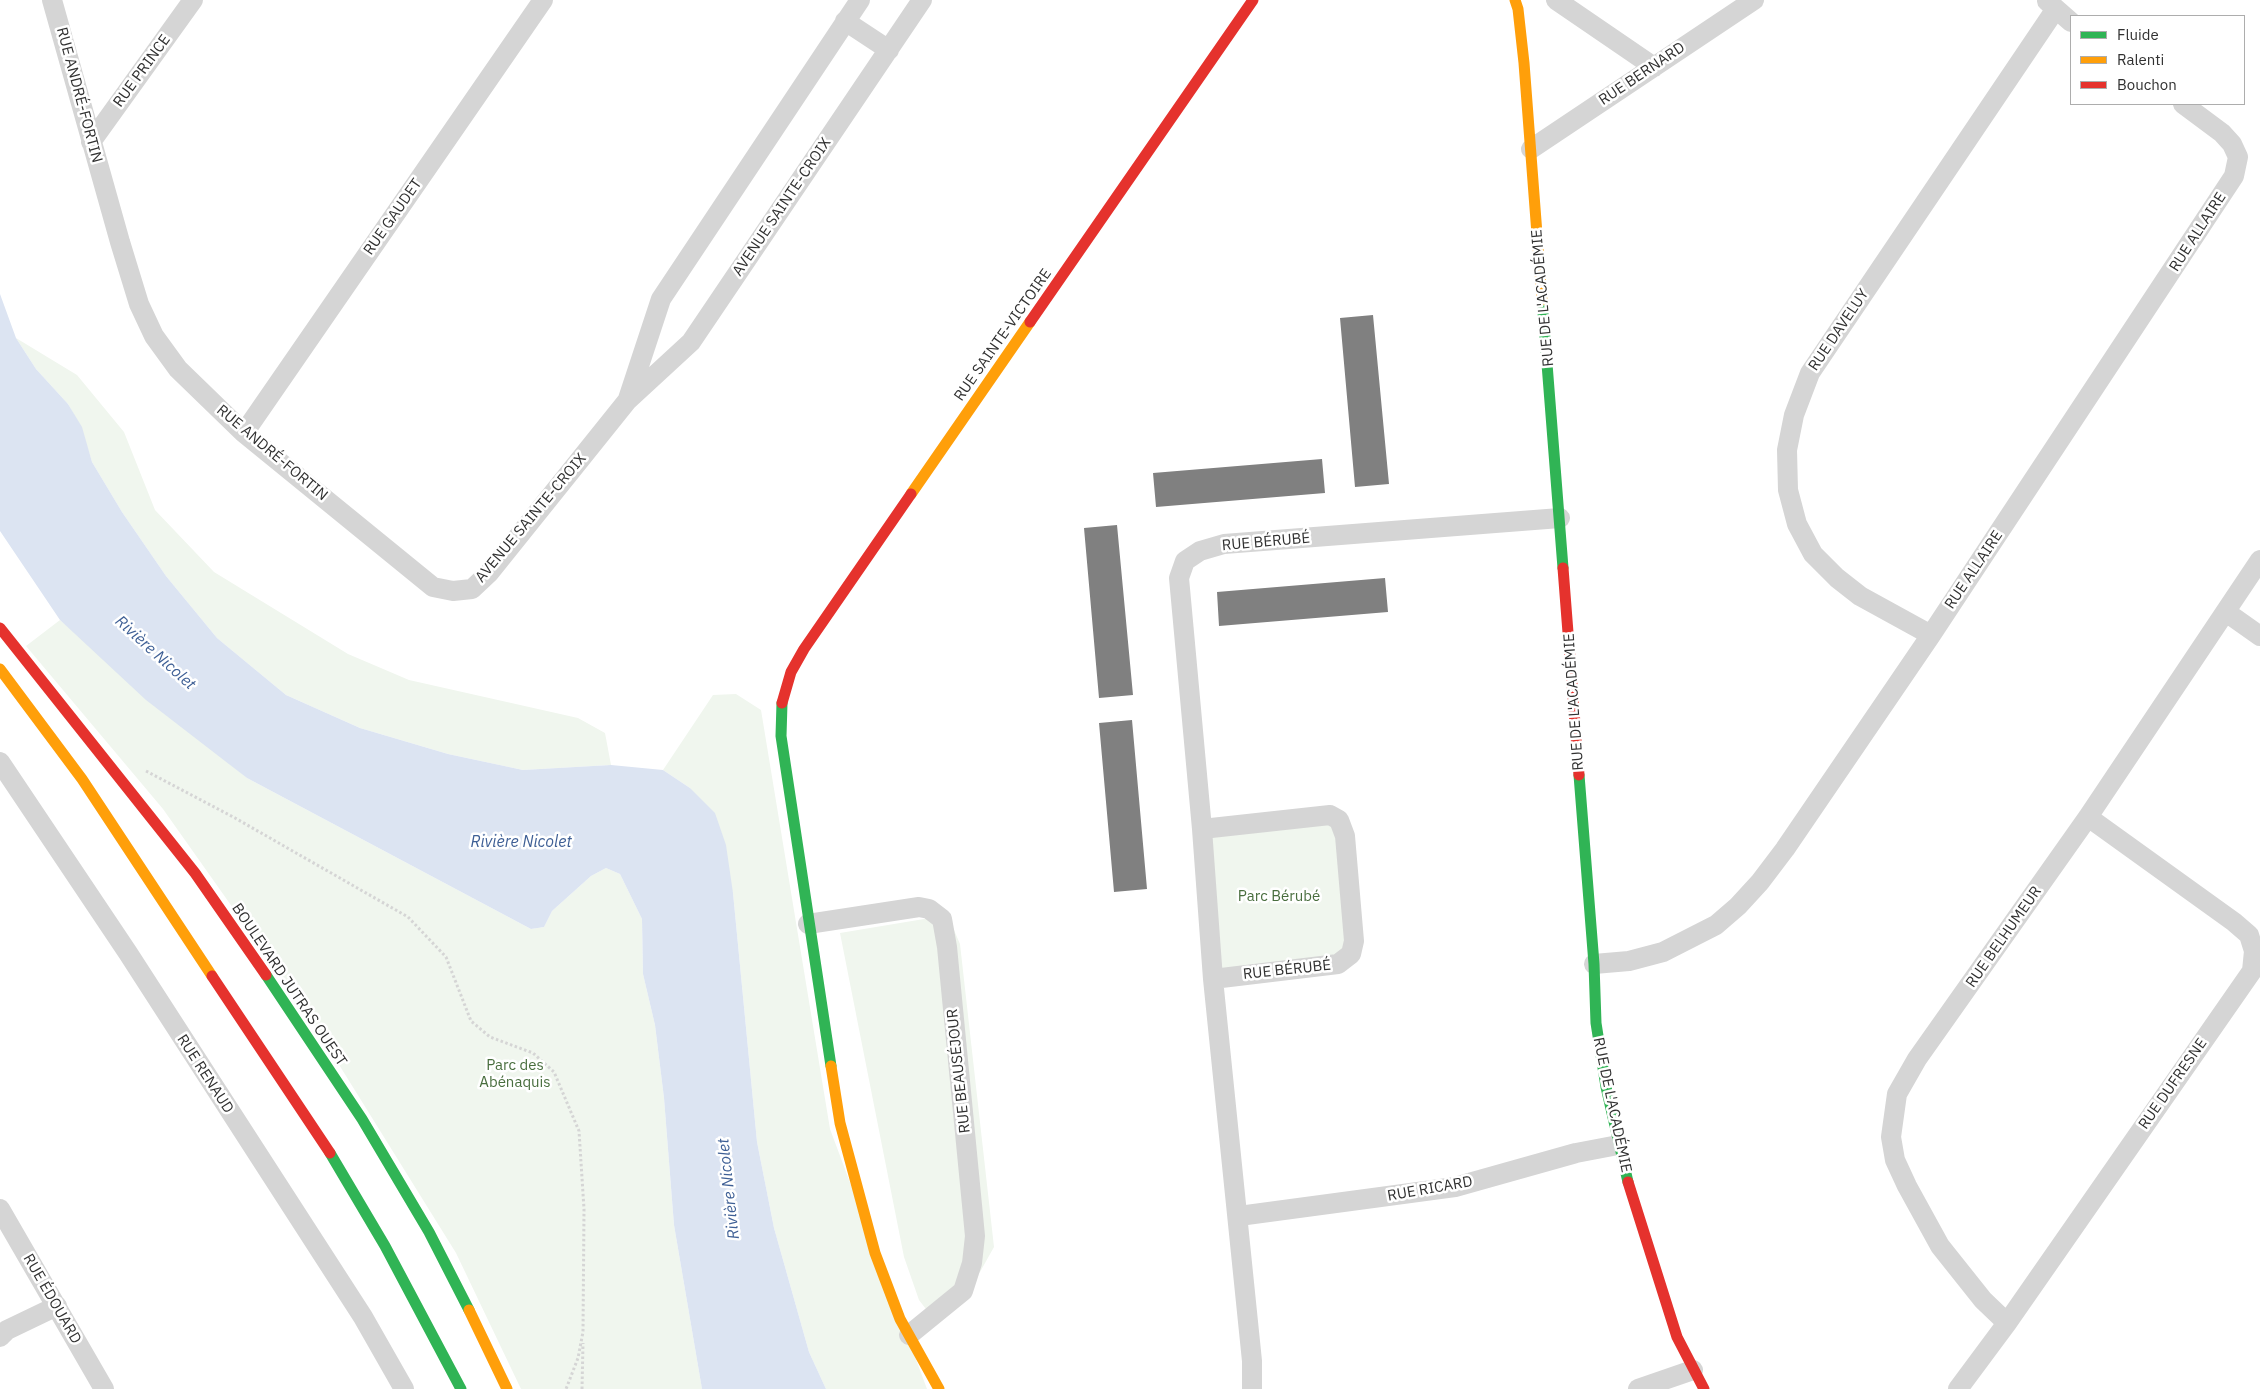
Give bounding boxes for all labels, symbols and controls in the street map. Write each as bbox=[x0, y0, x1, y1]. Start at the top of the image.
legend bbox=[2070, 15, 2245, 105]
street label: RUE ANDRÉ-FORTIN bbox=[52, 25, 106, 165]
text: Fluide bbox=[2117, 25, 2159, 44]
street label: RUE PRINCE bbox=[110, 31, 174, 111]
street label: RUE BERNARD bbox=[1596, 39, 1688, 109]
text: Ralenti bbox=[2117, 50, 2164, 69]
text: Bouchon bbox=[2117, 75, 2177, 94]
street label: AVENUE SAINTE-CROIX bbox=[729, 134, 835, 280]
street label: RUE GAUDET bbox=[360, 175, 426, 259]
street label: RUE ALLAIRE bbox=[2166, 189, 2230, 275]
street label: RUE DE L'ACADÉMIE bbox=[1528, 229, 1558, 367]
street label: RUE SAINTE-VICTOIRE bbox=[950, 265, 1056, 405]
street label: RUE DAVELUY bbox=[1805, 286, 1873, 374]
street label: RUE ANDRÉ-FORTIN bbox=[213, 401, 331, 505]
street label: AVENUE SAINTE-CROIX bbox=[472, 450, 590, 586]
street label: RUE ALLAIRE bbox=[1941, 527, 2007, 613]
street label: RUE BÉRUBÉ bbox=[1221, 529, 1311, 555]
water label: Rivière Nicolet bbox=[111, 612, 199, 694]
street label: RUE DE L'ACADÉMIE bbox=[1560, 633, 1588, 771]
water label: Rivière Nicolet bbox=[470, 832, 572, 852]
street label: RUE BELHUMEUR bbox=[1962, 883, 2046, 991]
park label: Parc Bérubé bbox=[1238, 888, 1320, 906]
street label: BOULEVARD JUTRAS OUEST bbox=[228, 900, 350, 1070]
street label: RUE BÉRUBÉ bbox=[1242, 956, 1332, 984]
street label: RUE BEAUSÉJOUR bbox=[944, 1008, 974, 1134]
street label: RUE RENAUD bbox=[173, 1031, 237, 1117]
street label: RUE DUFRESNE bbox=[2135, 1035, 2211, 1133]
street label: RUE DE L'ACADÉMIE bbox=[1589, 1036, 1635, 1174]
park label: Parc des Abénaquis bbox=[479, 1057, 551, 1092]
water label: Rivière Nicolet bbox=[714, 1138, 744, 1240]
street label: RUE RICARD bbox=[1386, 1173, 1474, 1205]
street label: RUE ÉDOUARD bbox=[19, 1251, 85, 1347]

